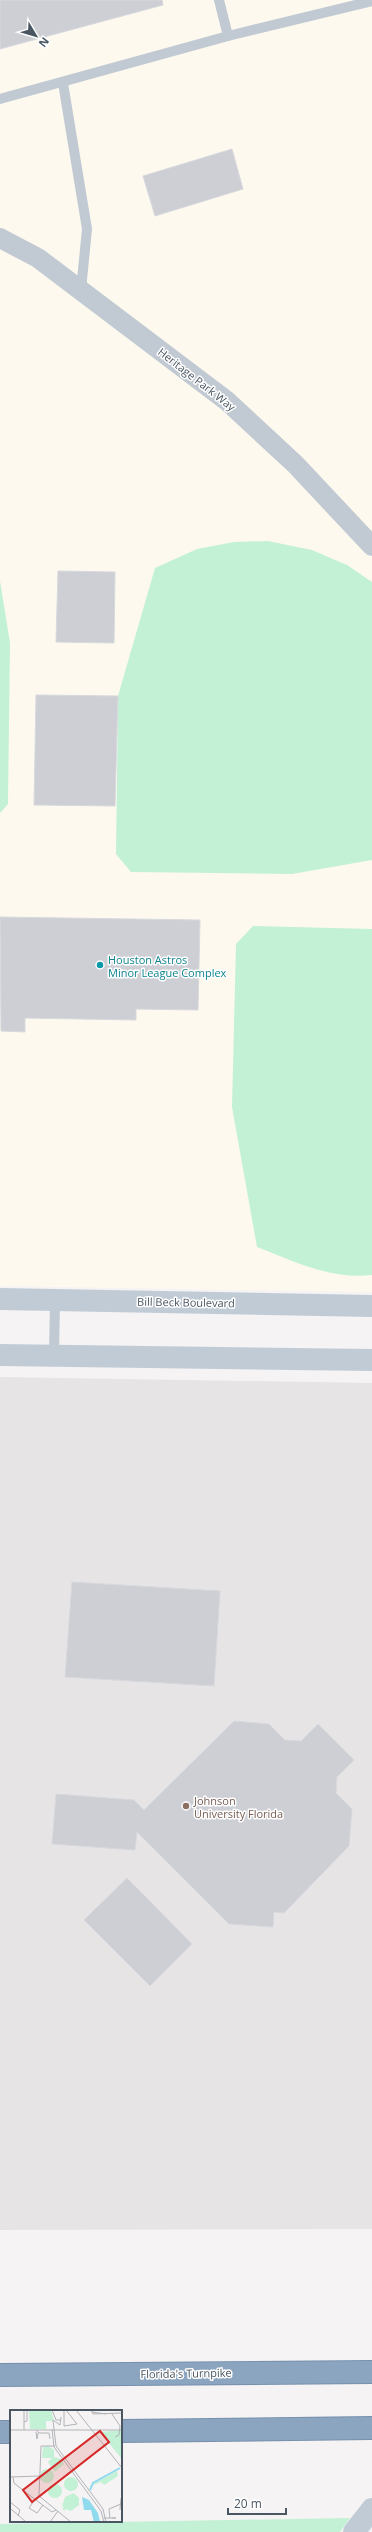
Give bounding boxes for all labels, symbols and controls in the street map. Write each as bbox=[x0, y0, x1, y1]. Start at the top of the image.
north arrow bbox=[16, 16, 56, 56]
text: N bbox=[36, 34, 53, 51]
street label: Heritage Park Way bbox=[155, 344, 239, 414]
place label: Houston Astros Minor League Complex bbox=[108, 952, 227, 980]
marker: Houston Astros Minor League Complex bbox=[95, 960, 105, 970]
street label: Bill Beck Boulevard bbox=[137, 1294, 235, 1310]
place label: Johnson University Florida bbox=[193, 1793, 283, 1821]
marker: Johnson University Florida bbox=[181, 1801, 191, 1811]
street label: Florida's Turnpike bbox=[140, 2365, 232, 2381]
inset map bbox=[10, 2410, 122, 2522]
scale bar bbox=[228, 2490, 286, 2516]
text: 20 m bbox=[234, 2495, 262, 2512]

